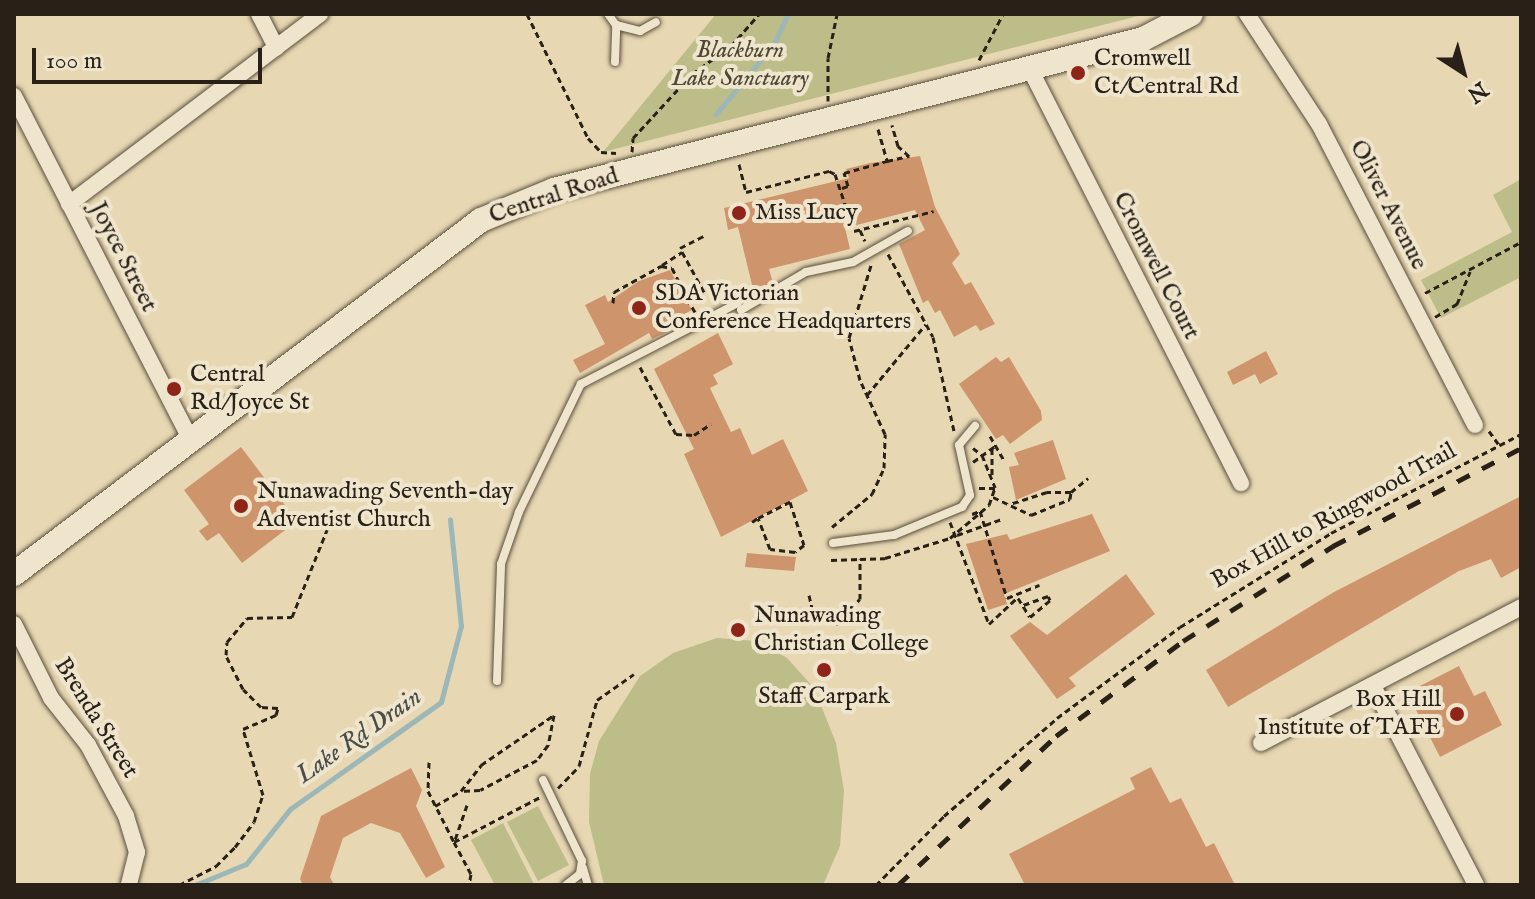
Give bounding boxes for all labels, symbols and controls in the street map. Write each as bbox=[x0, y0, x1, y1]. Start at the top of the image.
scale bar bbox=[36, 32, 266, 82]
north arrow bbox=[1423, 32, 1503, 112]
park label: Blackburn Lake Sanctuary bbox=[671, 37, 809, 93]
place label: Cromwell Ct/Central Rd bbox=[1094, 45, 1239, 101]
text: 100 m bbox=[46, 46, 102, 77]
marker: Cromwell Ct/Central Rd bbox=[1069, 64, 1087, 82]
text: N bbox=[1461, 74, 1493, 108]
street label: Oliver Avenue bbox=[1343, 135, 1433, 275]
street label: Central Road bbox=[486, 162, 622, 230]
street label: Cromwell Court bbox=[1106, 187, 1206, 345]
street label: Joyce Street bbox=[83, 197, 163, 317]
place label: Miss Lucy bbox=[755, 199, 858, 227]
marker: Miss Lucy bbox=[730, 204, 748, 222]
place label: SDA Victorian Conference Headquarters bbox=[655, 280, 911, 336]
marker: SDA Victorian Conference Headquarters bbox=[630, 299, 648, 317]
place label: Central Rd/Joyce St bbox=[190, 361, 310, 417]
marker: Central Rd/Joyce St bbox=[165, 380, 183, 398]
street label: Box Hill to Ringwood Trail bbox=[1207, 437, 1461, 595]
place label: Nunawading Seventh-day Adventist Church bbox=[257, 478, 513, 534]
marker: Nunawading Seventh-day Adventist Church bbox=[232, 497, 250, 515]
place label: Nunawading Christian College bbox=[754, 602, 929, 658]
marker: Nunawading Christian College bbox=[729, 621, 747, 639]
street label: Brenda Street bbox=[48, 652, 144, 784]
marker: Staff Carpark bbox=[815, 661, 833, 679]
water label: Lake Rd Drain bbox=[290, 681, 428, 791]
place label: Staff Carpark bbox=[758, 683, 890, 711]
place label: Box Hill Institute of TAFE bbox=[1258, 686, 1441, 742]
marker: Box Hill Institute of TAFE bbox=[1448, 705, 1466, 723]

